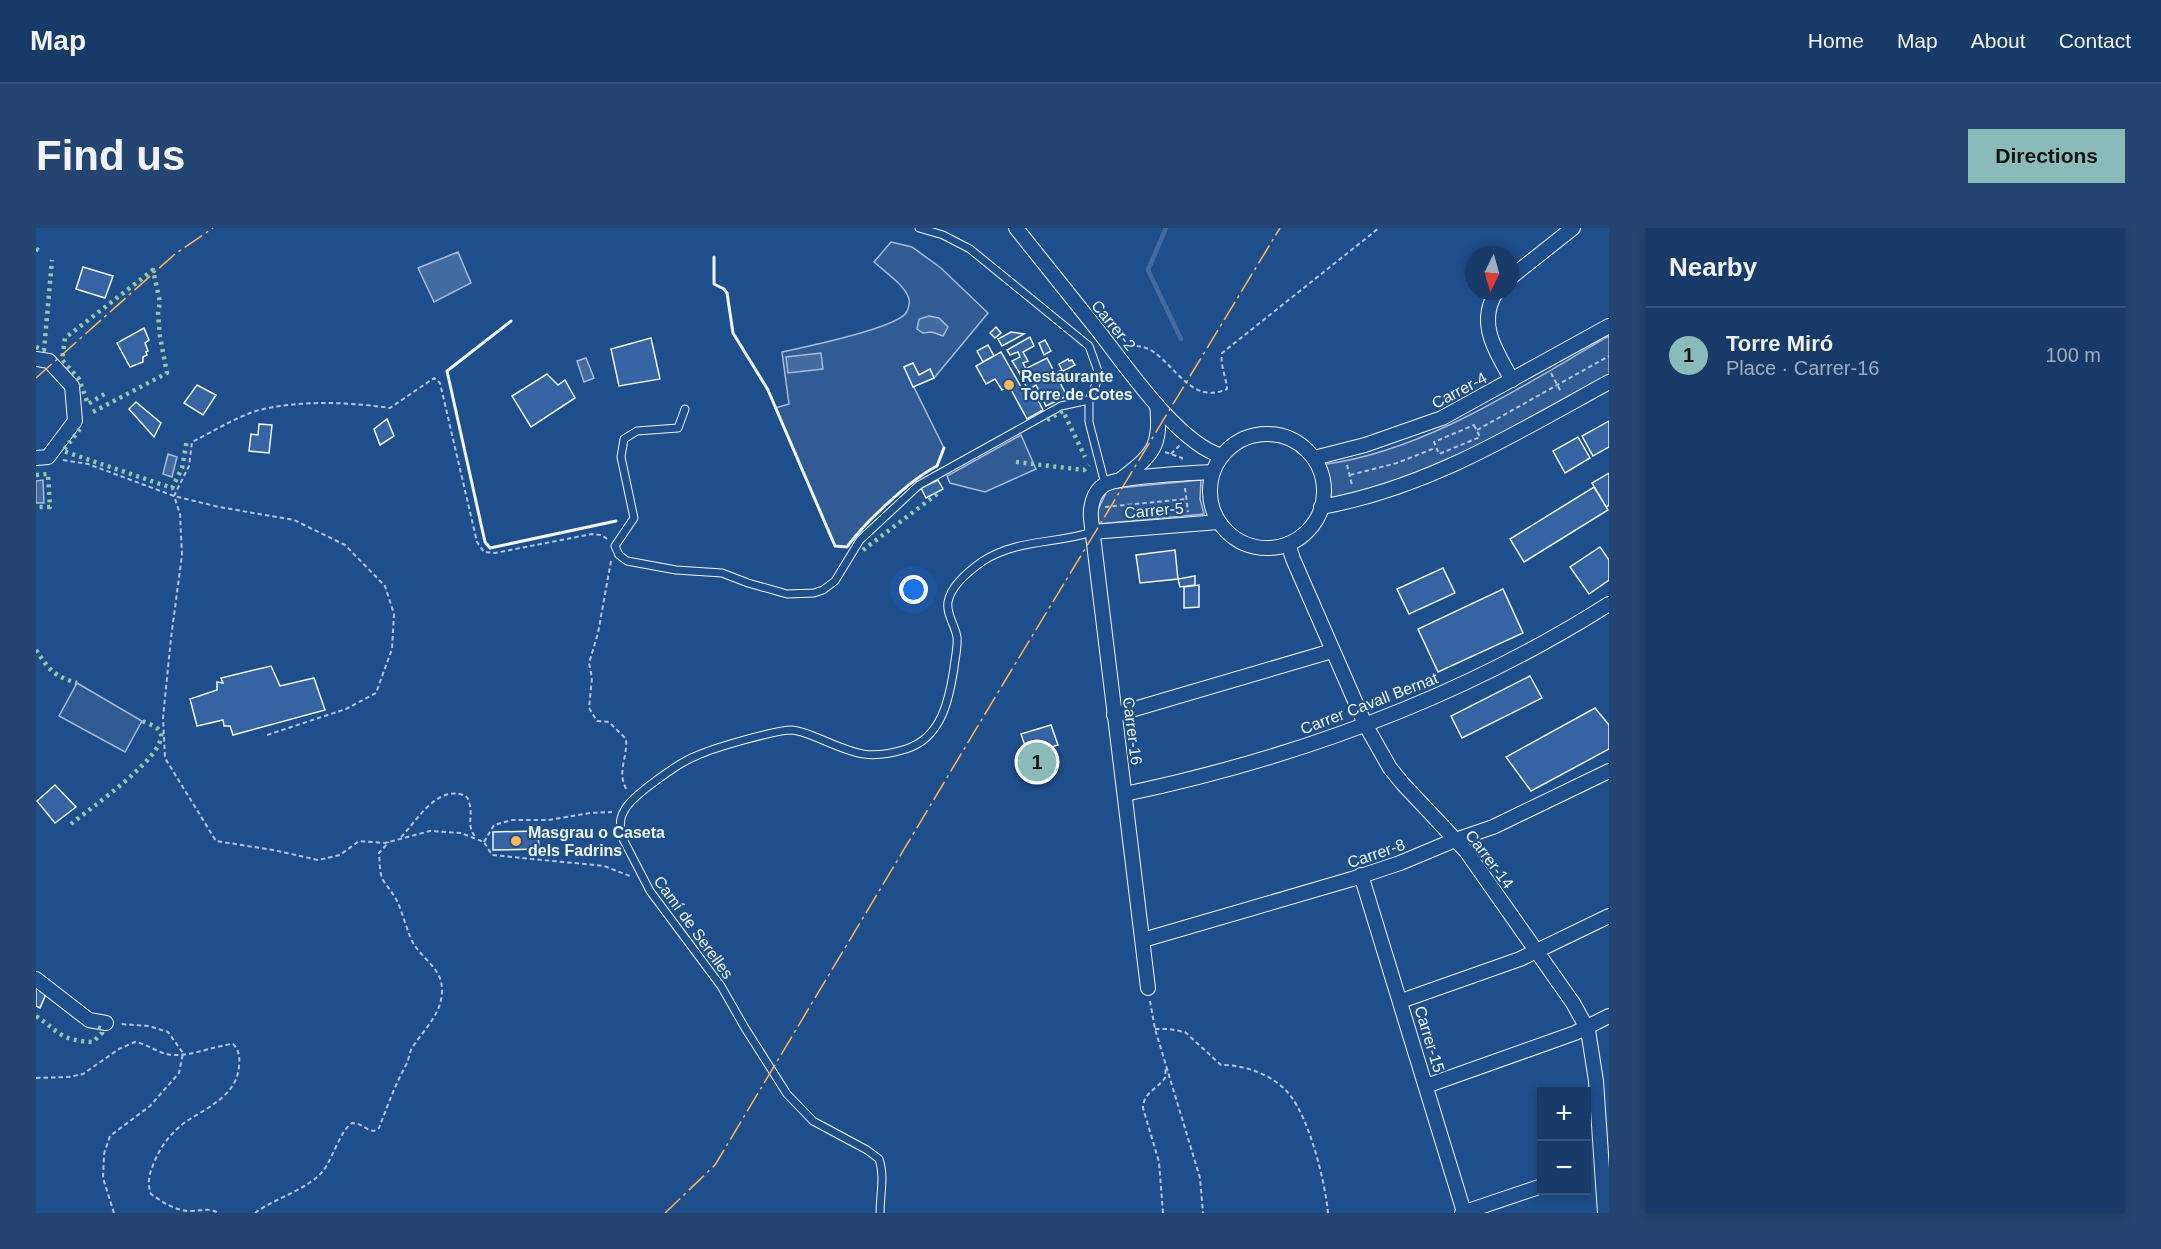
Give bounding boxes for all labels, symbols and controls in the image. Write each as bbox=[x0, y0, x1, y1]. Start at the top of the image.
text: Map bbox=[30, 25, 86, 56]
text: Home bbox=[1808, 29, 1864, 52]
text: Map bbox=[1897, 29, 1938, 52]
text: About bbox=[1971, 29, 2026, 52]
text: Contact bbox=[2059, 29, 2131, 52]
button: Directions bbox=[1968, 129, 2125, 183]
text: Find us bbox=[36, 132, 185, 179]
north arrow bbox=[1465, 246, 1519, 300]
text: Nearby bbox=[1669, 252, 1757, 282]
street label: Carrer-2 bbox=[1088, 297, 1139, 354]
text: Torre Miró bbox=[1726, 331, 1833, 356]
text: 1 bbox=[1683, 344, 1694, 366]
text: 100 m bbox=[2045, 344, 2101, 366]
text: Place · Carrer-16 bbox=[1726, 357, 1879, 379]
place label: Restaurante Torre de Cotes bbox=[1021, 368, 1133, 403]
street label: Carrer-4 bbox=[1429, 369, 1490, 412]
marker: Restaurante Torre de Cotes bbox=[1002, 378, 1016, 392]
street label: Carrer-5 bbox=[1124, 499, 1185, 522]
your location bbox=[899, 575, 928, 604]
street label: Carrer Cavall Bernat bbox=[1298, 669, 1441, 738]
street label: Carrer-16 bbox=[1120, 696, 1145, 766]
pin: 1 bbox=[1018, 740, 1056, 784]
place label: Masgrau o Caseta dels Fadrins bbox=[528, 824, 665, 859]
street label: Carrer-14 bbox=[1462, 827, 1517, 892]
marker: Masgrau o Caseta dels Fadrins bbox=[509, 834, 523, 848]
street label: Carrer-8 bbox=[1345, 836, 1407, 871]
street label: Camí de Serelles bbox=[651, 873, 737, 982]
street label: Carrer-15 bbox=[1411, 1004, 1448, 1074]
map controls bbox=[1537, 1087, 1591, 1195]
button: + bbox=[1537, 1087, 1591, 1141]
button: − bbox=[1537, 1141, 1591, 1195]

